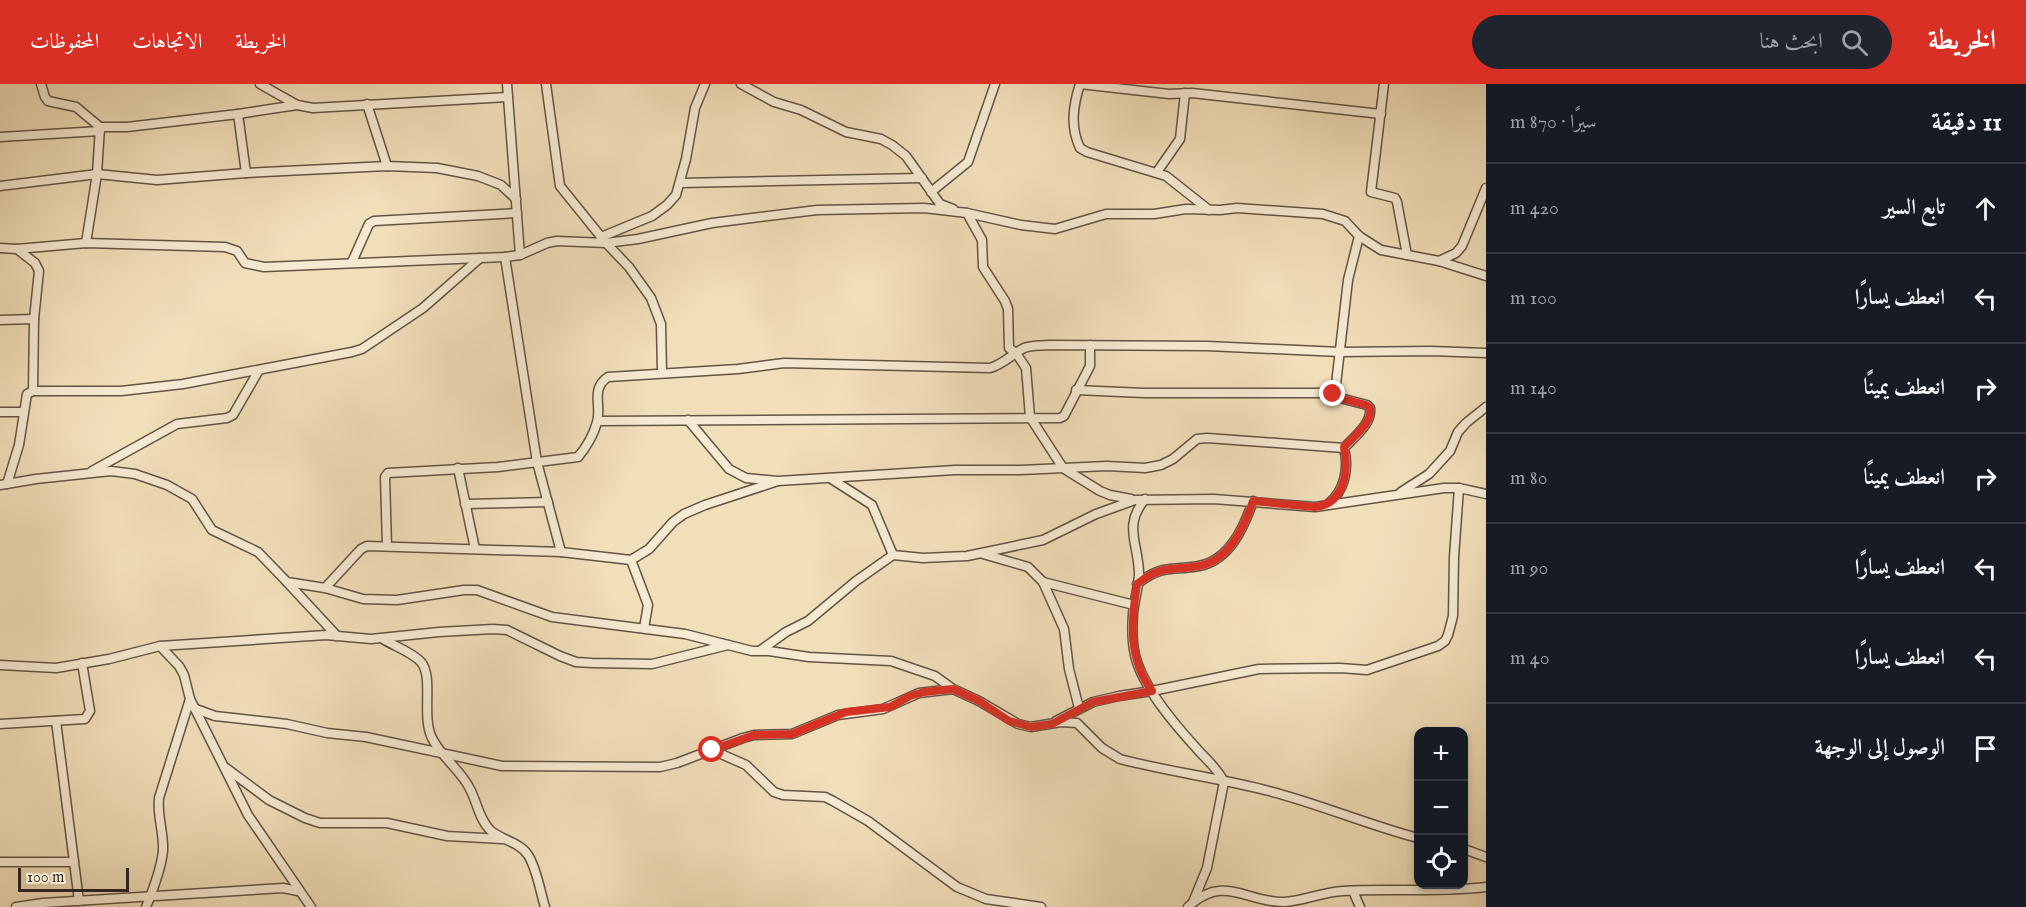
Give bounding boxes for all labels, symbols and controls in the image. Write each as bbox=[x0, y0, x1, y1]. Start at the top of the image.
search box bbox=[1472, 15, 1892, 69]
text: الخريطة bbox=[1928, 24, 1996, 59]
icon: search bbox=[1838, 26, 1871, 59]
text: ابحث هنا bbox=[1759, 28, 1823, 56]
text: المحفوظات bbox=[30, 29, 99, 56]
text: الاتجاهات bbox=[132, 29, 202, 56]
text: الخريطة bbox=[235, 29, 286, 56]
text: 11 دقيقة bbox=[1932, 106, 2002, 139]
text: سيرًا · 870 m bbox=[1510, 110, 1597, 135]
icon: ahead bbox=[1969, 192, 2002, 225]
text: تابع السير bbox=[1883, 194, 1945, 222]
text: 420 m bbox=[1510, 196, 1559, 221]
icon: left bbox=[1969, 282, 2002, 315]
text: انعطف يسارًا bbox=[1855, 284, 1945, 312]
text: 100 m bbox=[1510, 286, 1557, 311]
icon: right bbox=[1969, 372, 2002, 405]
text: انعطف يمينًا bbox=[1864, 374, 1945, 402]
text: 140 m bbox=[1510, 376, 1557, 401]
route end bbox=[1319, 380, 1345, 406]
icon: right bbox=[1969, 462, 2002, 495]
text: انعطف يمينًا bbox=[1864, 464, 1945, 492]
text: 80 m bbox=[1510, 466, 1548, 491]
icon: left bbox=[1969, 552, 2002, 585]
text: انعطف يسارًا bbox=[1855, 554, 1945, 582]
text: 90 m bbox=[1510, 556, 1548, 581]
icon: left bbox=[1969, 642, 2002, 675]
text: انعطف يسارًا bbox=[1855, 644, 1945, 672]
text: 40 m bbox=[1510, 646, 1549, 671]
map controls bbox=[1414, 727, 1468, 889]
button: + bbox=[1414, 727, 1468, 781]
icon: arrive bbox=[1969, 732, 2002, 765]
text: الوصول إلى الوجهة bbox=[1815, 734, 1945, 762]
route start bbox=[698, 736, 724, 762]
button: − bbox=[1414, 781, 1468, 835]
button: locate bbox=[1414, 835, 1468, 889]
scale bar bbox=[18, 865, 129, 892]
text: 100 m bbox=[27, 868, 64, 888]

